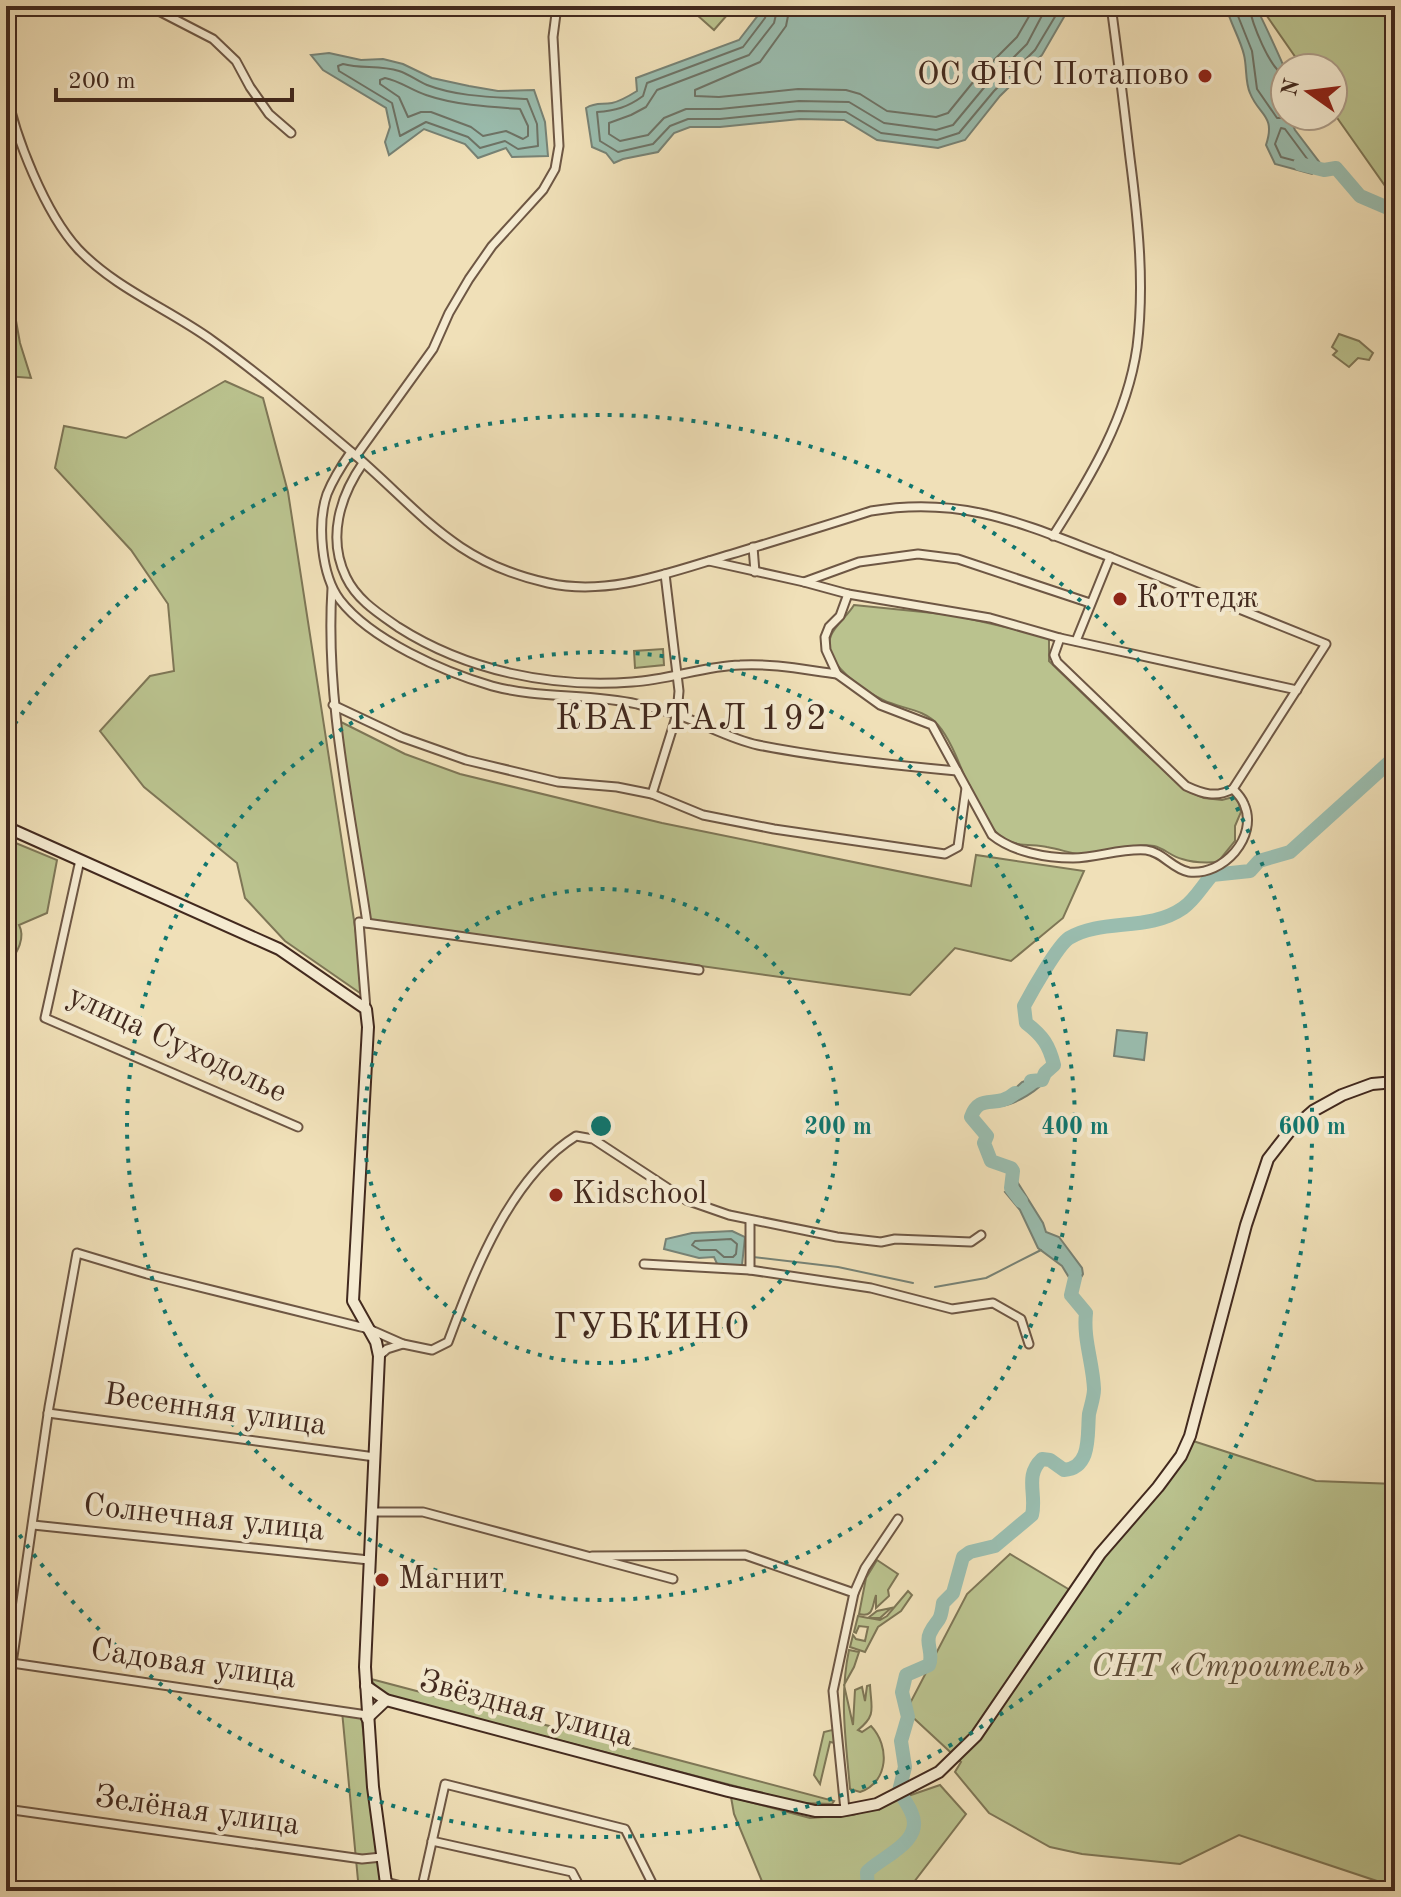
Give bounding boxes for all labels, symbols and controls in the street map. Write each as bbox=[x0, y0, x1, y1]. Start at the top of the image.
scale bar bbox=[56, 52, 292, 102]
north arrow bbox=[1269, 52, 1349, 132]
place label: ОС ФНС Потапово bbox=[917, 60, 1189, 92]
marker: ОС ФНС Потапово bbox=[1196, 67, 1214, 85]
text: 200 m bbox=[68, 70, 136, 94]
text: N bbox=[1279, 77, 1304, 98]
place label: Коттедж bbox=[1136, 583, 1259, 615]
marker: Коттедж bbox=[1111, 590, 1129, 608]
district label: КВАРТАЛ 192 bbox=[555, 702, 829, 738]
street label: улица Суходолье bbox=[63, 980, 291, 1110]
centre of rings bbox=[587, 1112, 615, 1140]
text: 200 m bbox=[804, 1116, 872, 1140]
text: 400 m bbox=[1041, 1116, 1109, 1140]
text: 600 m bbox=[1278, 1116, 1346, 1140]
place label: Kidschool bbox=[572, 1179, 707, 1211]
marker: Kidschool bbox=[547, 1186, 565, 1204]
district label: ГУБКИНО bbox=[553, 1311, 751, 1347]
street label: Весенняя улица bbox=[102, 1380, 329, 1443]
street label: Солнечная улица bbox=[82, 1490, 326, 1548]
place label: Магнит bbox=[398, 1564, 504, 1596]
marker: Магнит bbox=[373, 1571, 391, 1589]
street label: Садовая улица bbox=[88, 1635, 298, 1695]
park label: СНТ «Строитель» bbox=[1091, 1652, 1365, 1684]
street label: Звёздная улица bbox=[415, 1666, 637, 1754]
street label: Зелёная улица bbox=[93, 1782, 302, 1842]

